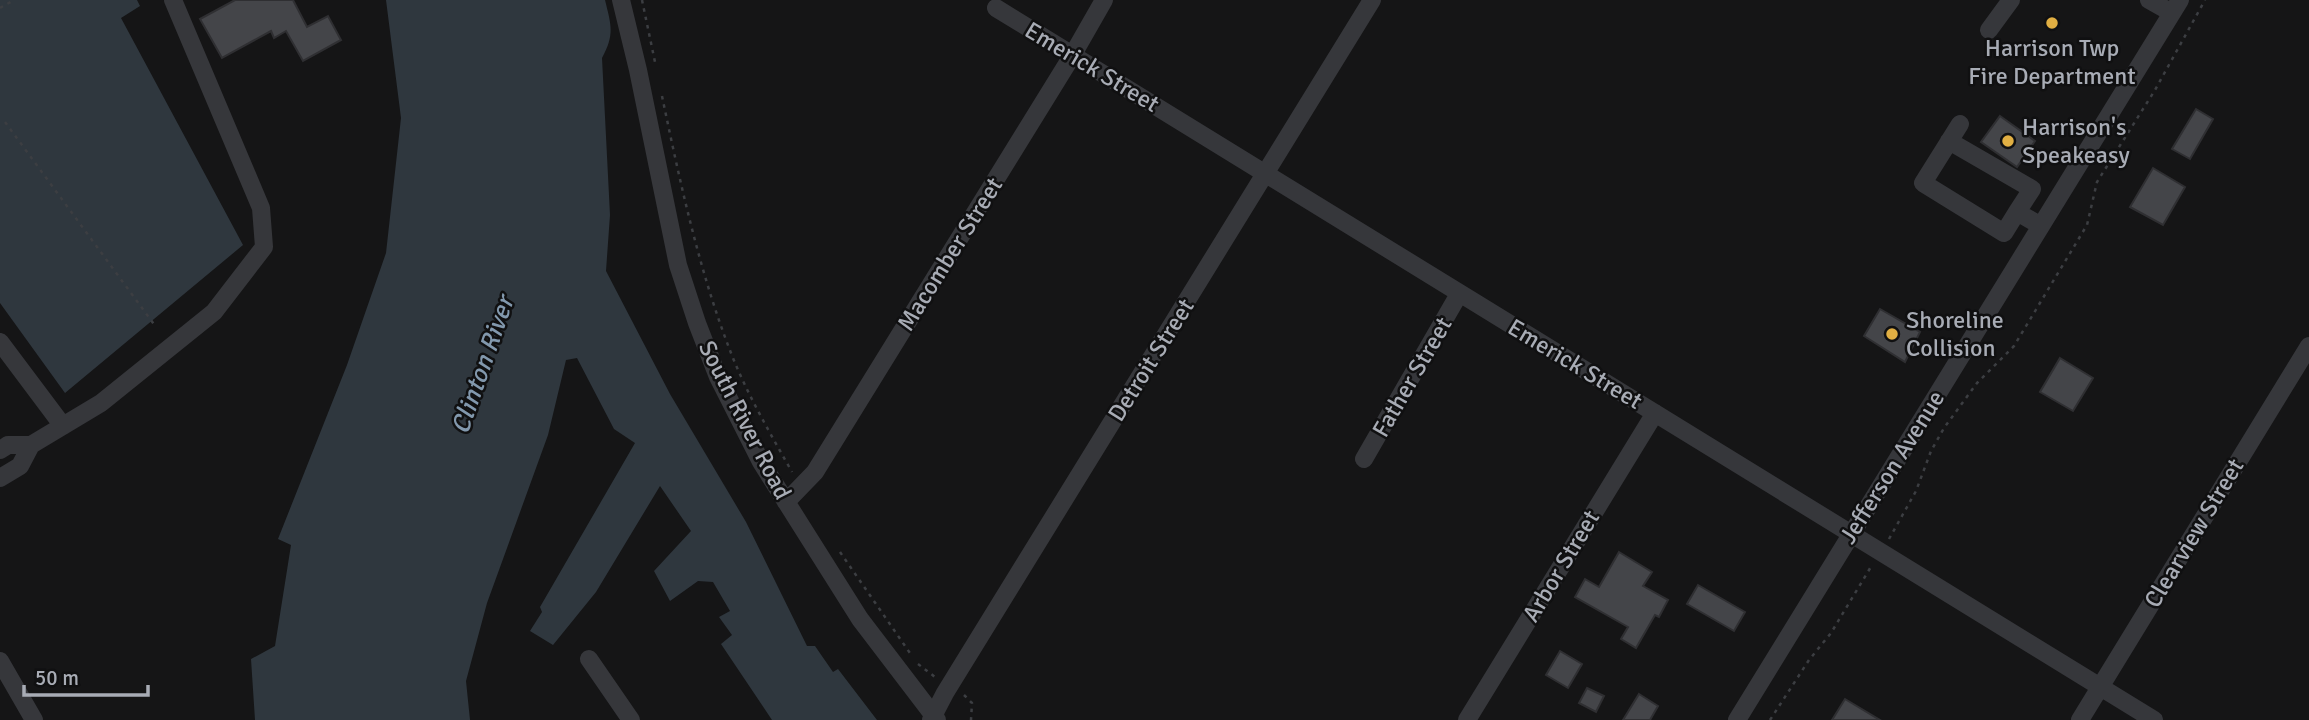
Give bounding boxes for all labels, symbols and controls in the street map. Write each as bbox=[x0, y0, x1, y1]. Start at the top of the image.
street label: Emerick Street bbox=[1019, 15, 1165, 119]
marker: Harrison Twp Fire Department bbox=[2044, 15, 2060, 31]
place label: Harrison Twp Fire Department bbox=[1968, 33, 2136, 91]
place label: Harrison's Speakeasy bbox=[2022, 112, 2130, 170]
marker: Harrison's Speakeasy bbox=[2000, 133, 2016, 149]
street label: Macomber Street bbox=[891, 172, 1009, 336]
water label: Clinton River bbox=[445, 289, 522, 438]
street label: Detroit Street bbox=[1101, 293, 1201, 427]
place label: Shoreline Collision bbox=[1906, 305, 2004, 363]
street label: Father Street bbox=[1366, 312, 1458, 442]
street label: Emerick Street bbox=[1502, 312, 1648, 416]
marker: Shoreline Collision bbox=[1884, 326, 1900, 342]
street label: South River Road bbox=[692, 335, 798, 505]
street label: Jefferson Avenue bbox=[1833, 385, 1951, 549]
street label: Clearview Street bbox=[2138, 453, 2250, 613]
street label: Arbor Street bbox=[1516, 505, 1606, 627]
scale bar bbox=[24, 654, 149, 698]
text: 50 m bbox=[35, 665, 79, 691]

